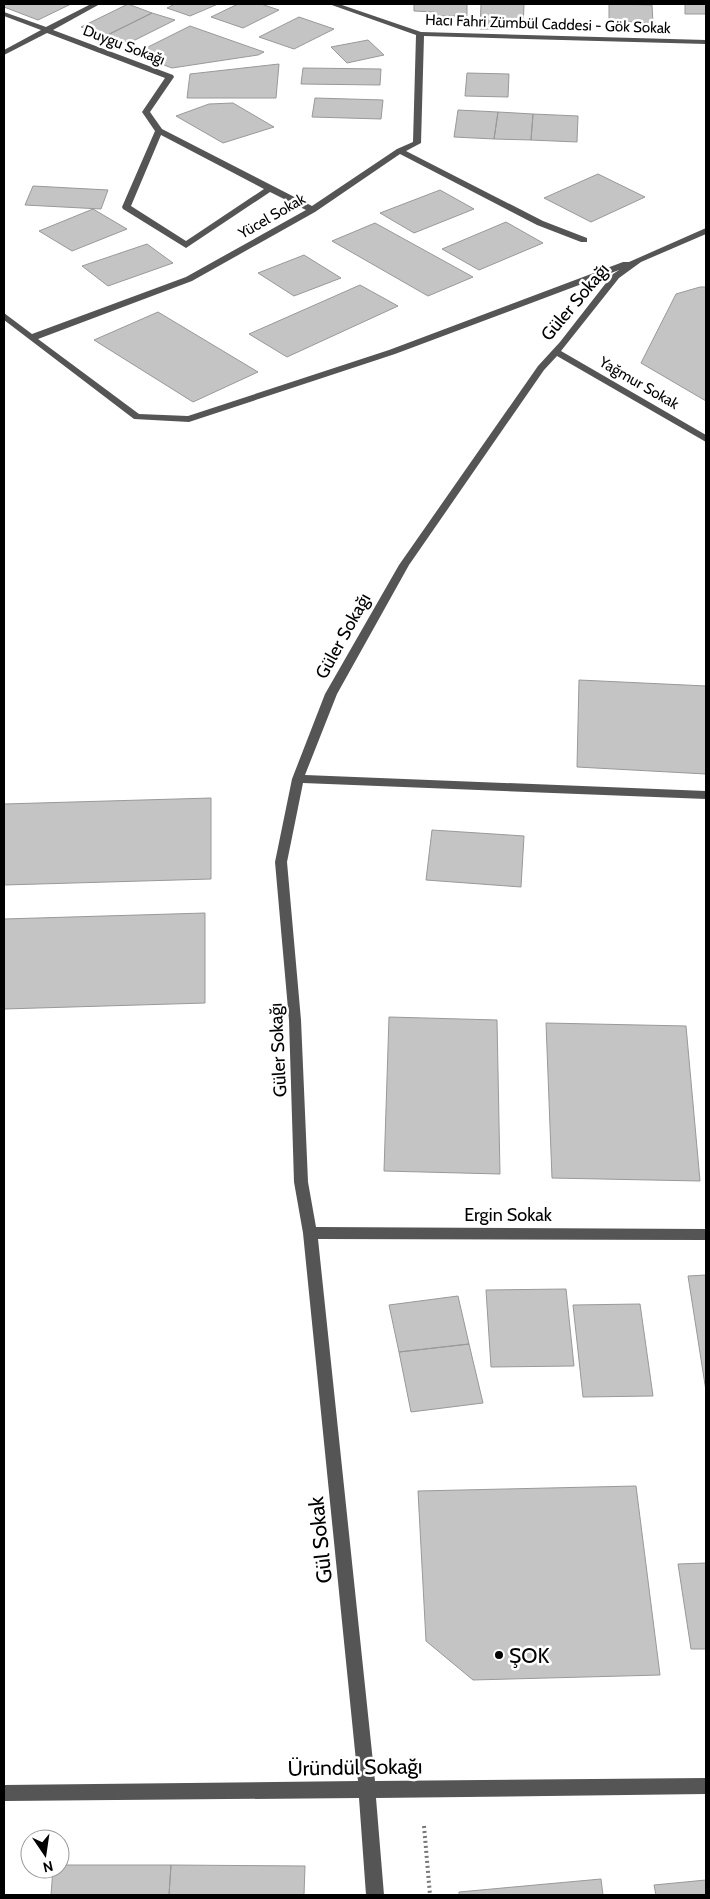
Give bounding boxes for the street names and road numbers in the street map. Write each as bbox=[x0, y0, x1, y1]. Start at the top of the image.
street label: Hacı Fahri Zümbül Caddesi - Gök Sokak bbox=[425, 11, 671, 37]
street label: Duygu Sokağı bbox=[80, 21, 168, 69]
street label: Yücel Sokak bbox=[234, 190, 309, 243]
street label: Güler Sokağı bbox=[536, 259, 614, 345]
street label: Yağmur Sokak bbox=[595, 352, 682, 413]
street label: Güler Sokağı bbox=[311, 589, 375, 683]
street label: Güler Sokağı bbox=[265, 1002, 291, 1098]
street label: Ergin Sokak bbox=[464, 1204, 553, 1226]
street label: Gül Sokak bbox=[303, 1495, 337, 1585]
street label: Üründül Sokağı bbox=[287, 1753, 423, 1781]

